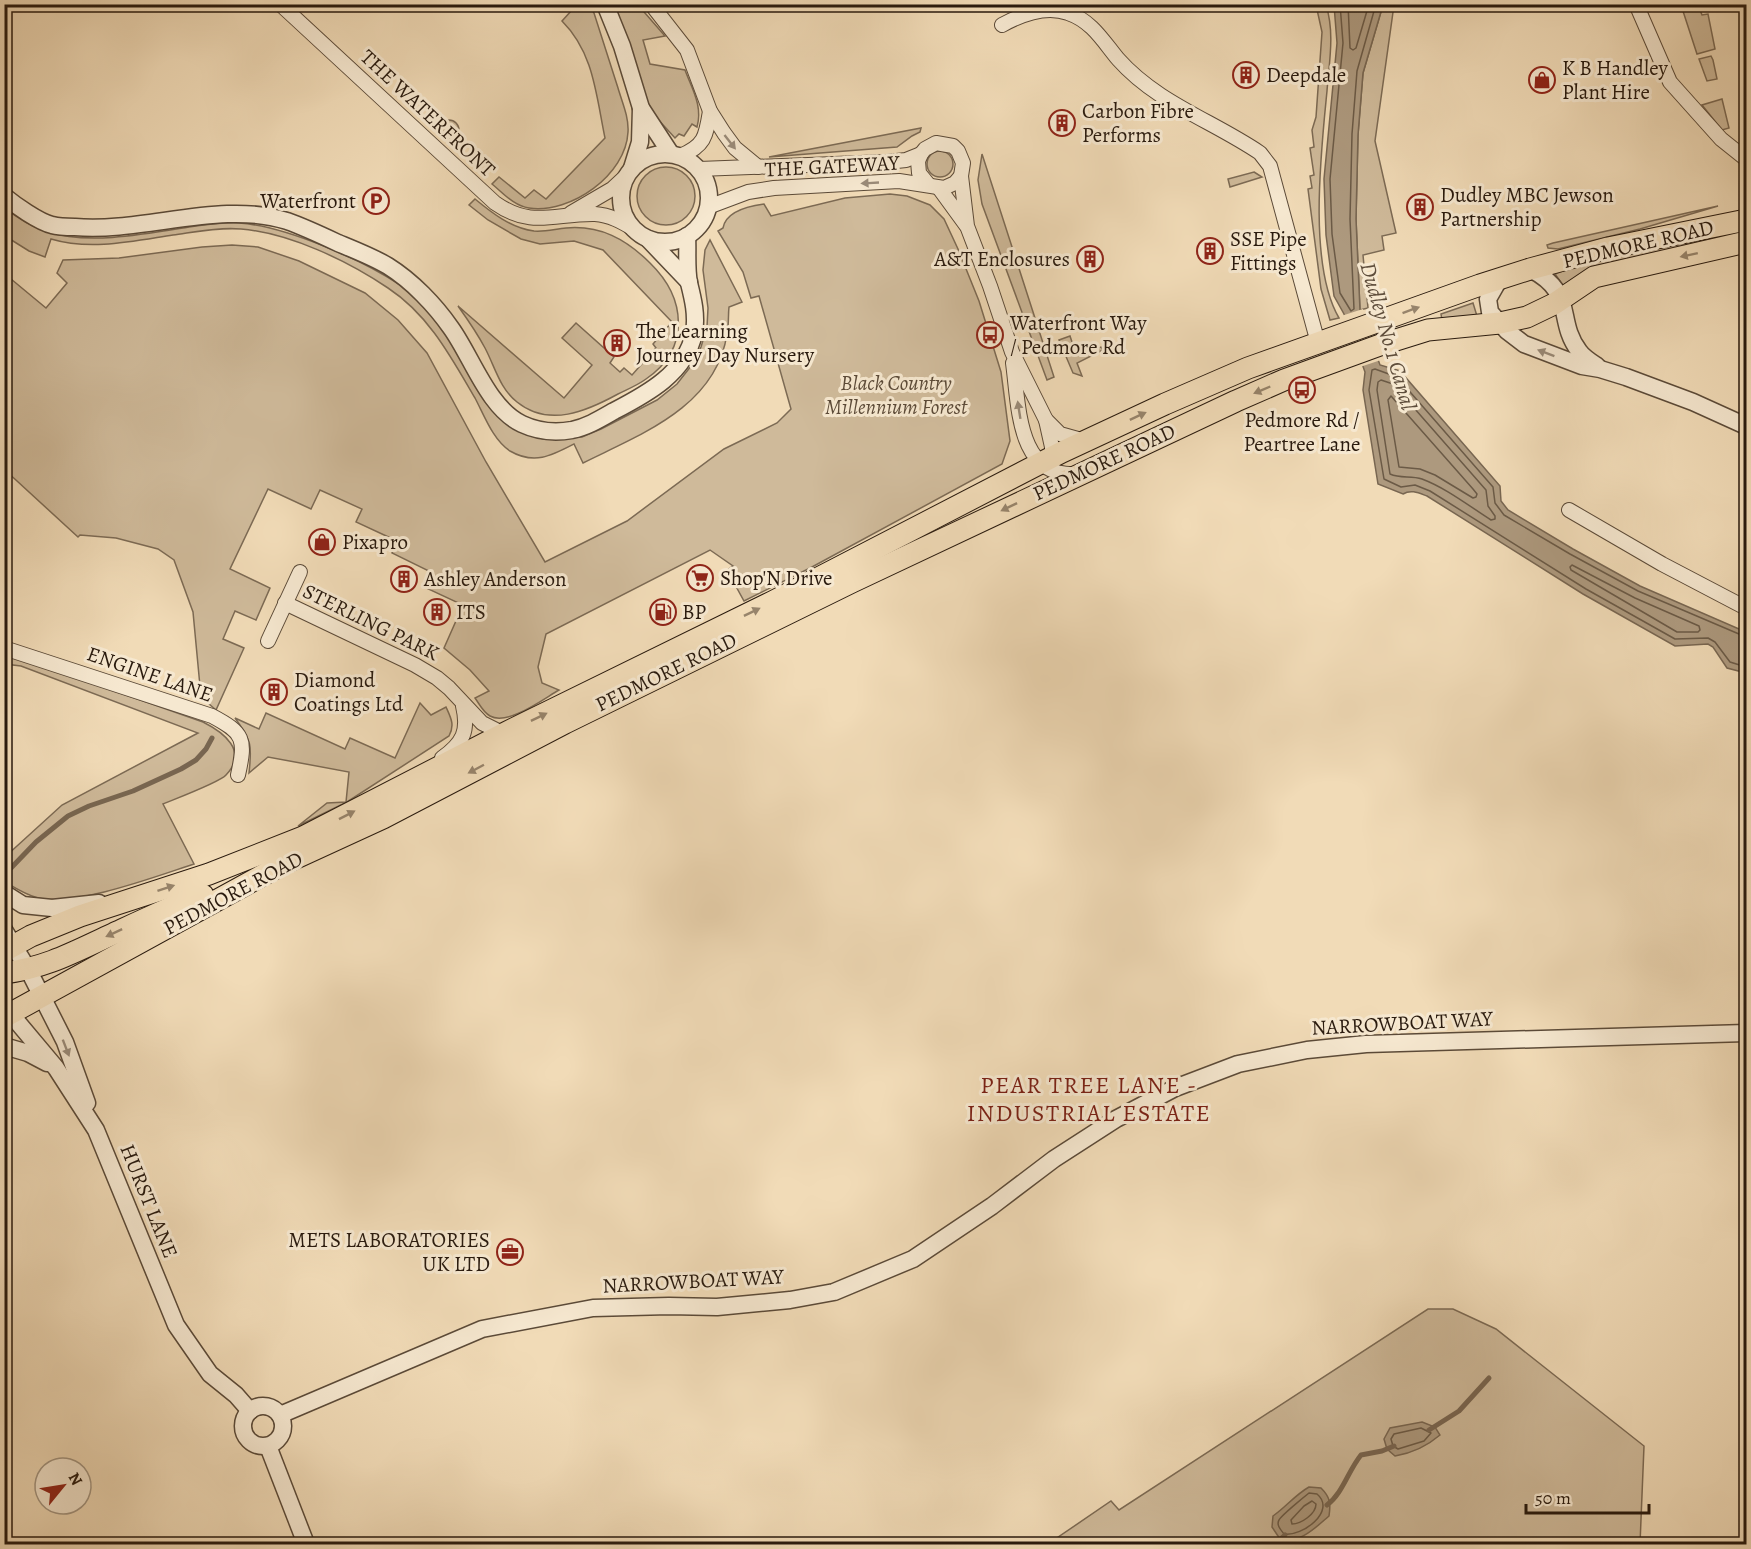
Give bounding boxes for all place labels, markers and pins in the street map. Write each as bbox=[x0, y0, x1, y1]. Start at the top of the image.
place label: K B Handley Plant Hire bbox=[1562, 54, 1669, 106]
building icon: Deepdale bbox=[1231, 60, 1261, 90]
place label: Deepdale bbox=[1266, 61, 1346, 89]
shop icon: K B Handley Plant Hire bbox=[1527, 65, 1557, 95]
place label: Carbon Fibre Performs bbox=[1082, 97, 1194, 149]
building icon: Carbon Fibre Performs bbox=[1047, 108, 1077, 138]
place label: Dudley MBC Jewson Partnership bbox=[1440, 181, 1614, 233]
parking icon: Waterfront bbox=[361, 186, 391, 216]
place label: Waterfront bbox=[259, 187, 356, 215]
building icon: Dudley MBC Jewson Partnership bbox=[1405, 192, 1435, 222]
place label: SSE Pipe Fittings bbox=[1230, 225, 1307, 277]
building icon: SSE Pipe Fittings bbox=[1195, 236, 1225, 266]
building icon: A&T Enclosures bbox=[1075, 244, 1105, 274]
place label: A&T Enclosures bbox=[933, 245, 1070, 273]
place label: Waterfront Way / Pedmore Rd bbox=[1009, 309, 1147, 361]
place label: The Learning Journey Day Nursery bbox=[636, 317, 815, 369]
bus stop icon: Waterfront Way / Pedmore Rd bbox=[975, 320, 1005, 350]
building icon: The Learning Journey Day Nursery bbox=[602, 328, 632, 358]
bus stop icon: Pedmore Rd / Peartree Lane bbox=[1287, 375, 1317, 405]
place label: Pedmore Rd / Peartree Lane bbox=[1244, 406, 1360, 458]
shop icon: Pixapro bbox=[307, 527, 337, 557]
place label: Pixapro bbox=[342, 528, 408, 556]
supermarket icon: Shop'N Drive bbox=[685, 563, 715, 593]
building icon: Ashley Anderson bbox=[389, 564, 419, 594]
place label: Shop'N Drive bbox=[720, 564, 833, 592]
place label: Ashley Anderson bbox=[423, 565, 566, 593]
building icon: ITS bbox=[422, 597, 452, 627]
fuel station icon: BP bbox=[648, 597, 678, 627]
place label: ITS bbox=[456, 598, 486, 626]
place label: BP bbox=[682, 598, 707, 626]
place label: Diamond Coatings Ltd bbox=[294, 666, 404, 718]
building icon: Diamond Coatings Ltd bbox=[259, 677, 289, 707]
place label: METS LABORATORIES UK LTD bbox=[288, 1226, 490, 1278]
office icon: METS LABORATORIES UK LTD bbox=[495, 1237, 525, 1267]

